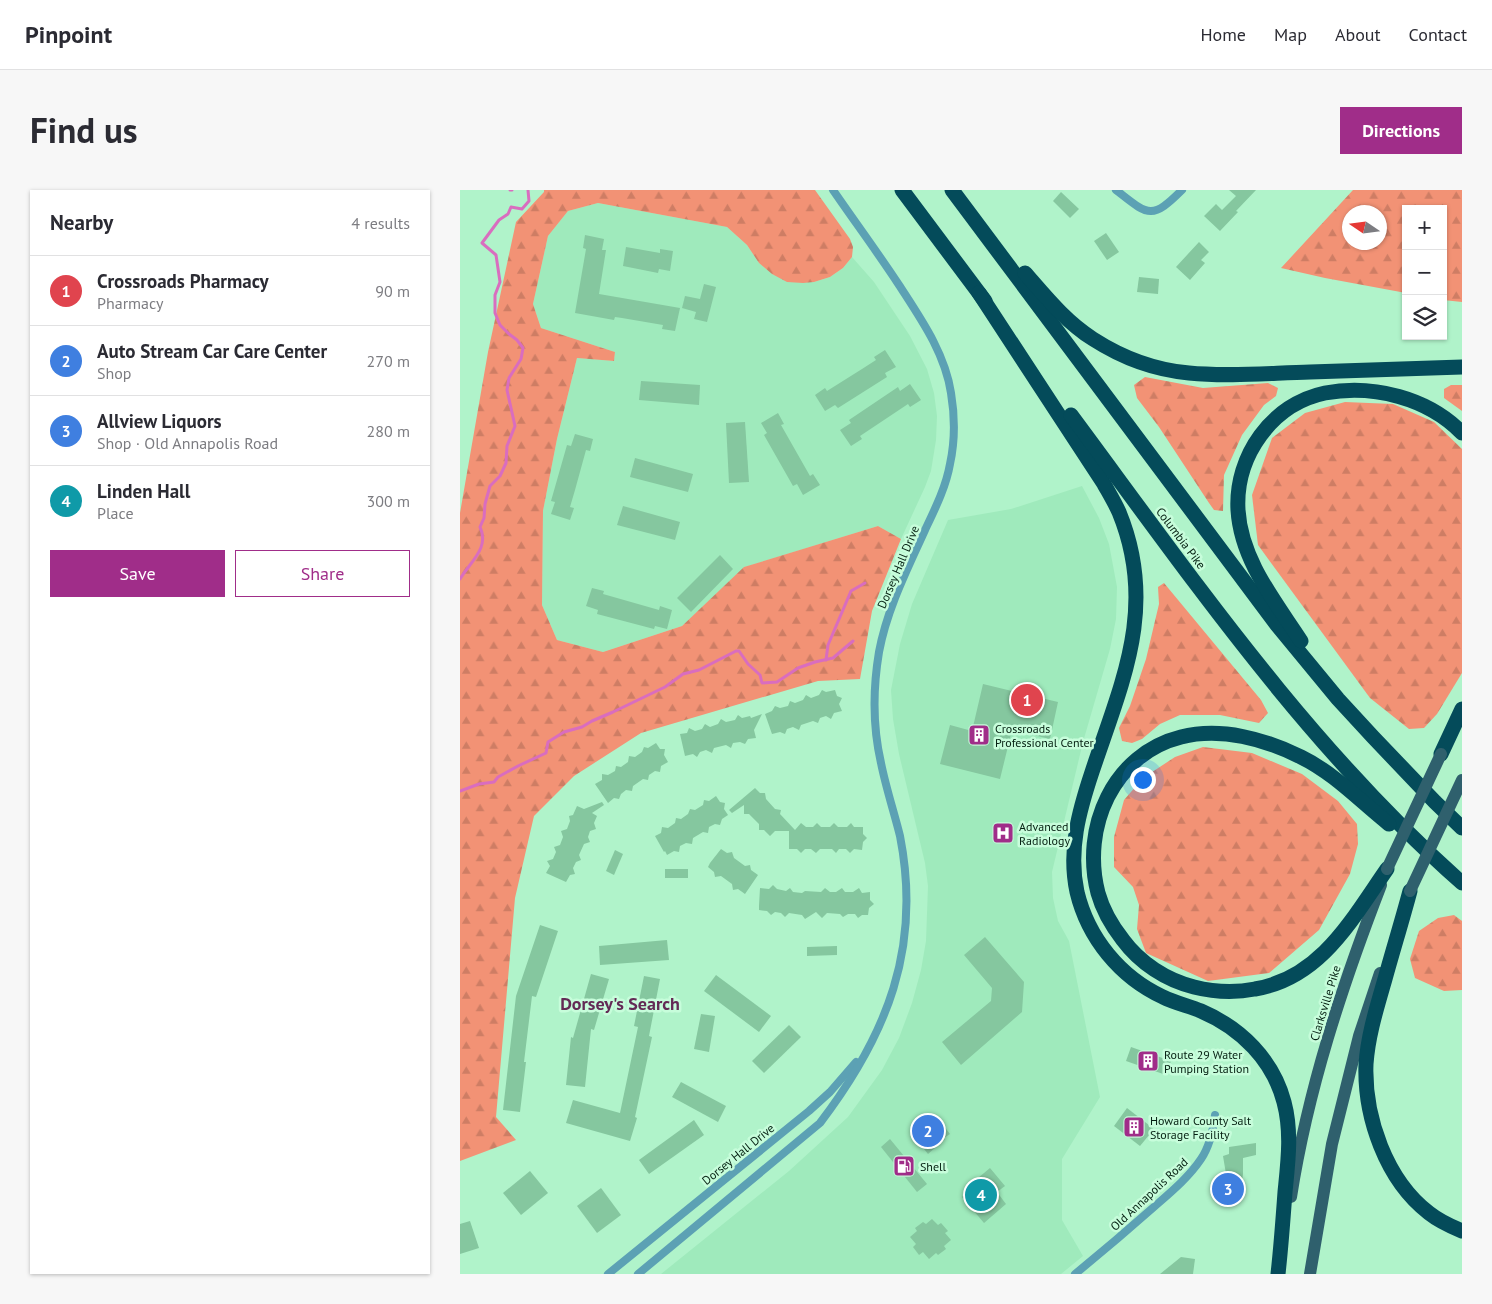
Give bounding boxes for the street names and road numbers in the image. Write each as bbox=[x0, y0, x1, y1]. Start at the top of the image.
street label: Columbia Pike bbox=[1153, 504, 1209, 572]
street label: Dorsey Hall Drive bbox=[874, 523, 922, 611]
street label: Clarksville Pike bbox=[1306, 963, 1344, 1043]
street label: Dorsey Hall Drive bbox=[699, 1120, 777, 1188]
street label: Old Annapolis Road bbox=[1107, 1154, 1191, 1234]

